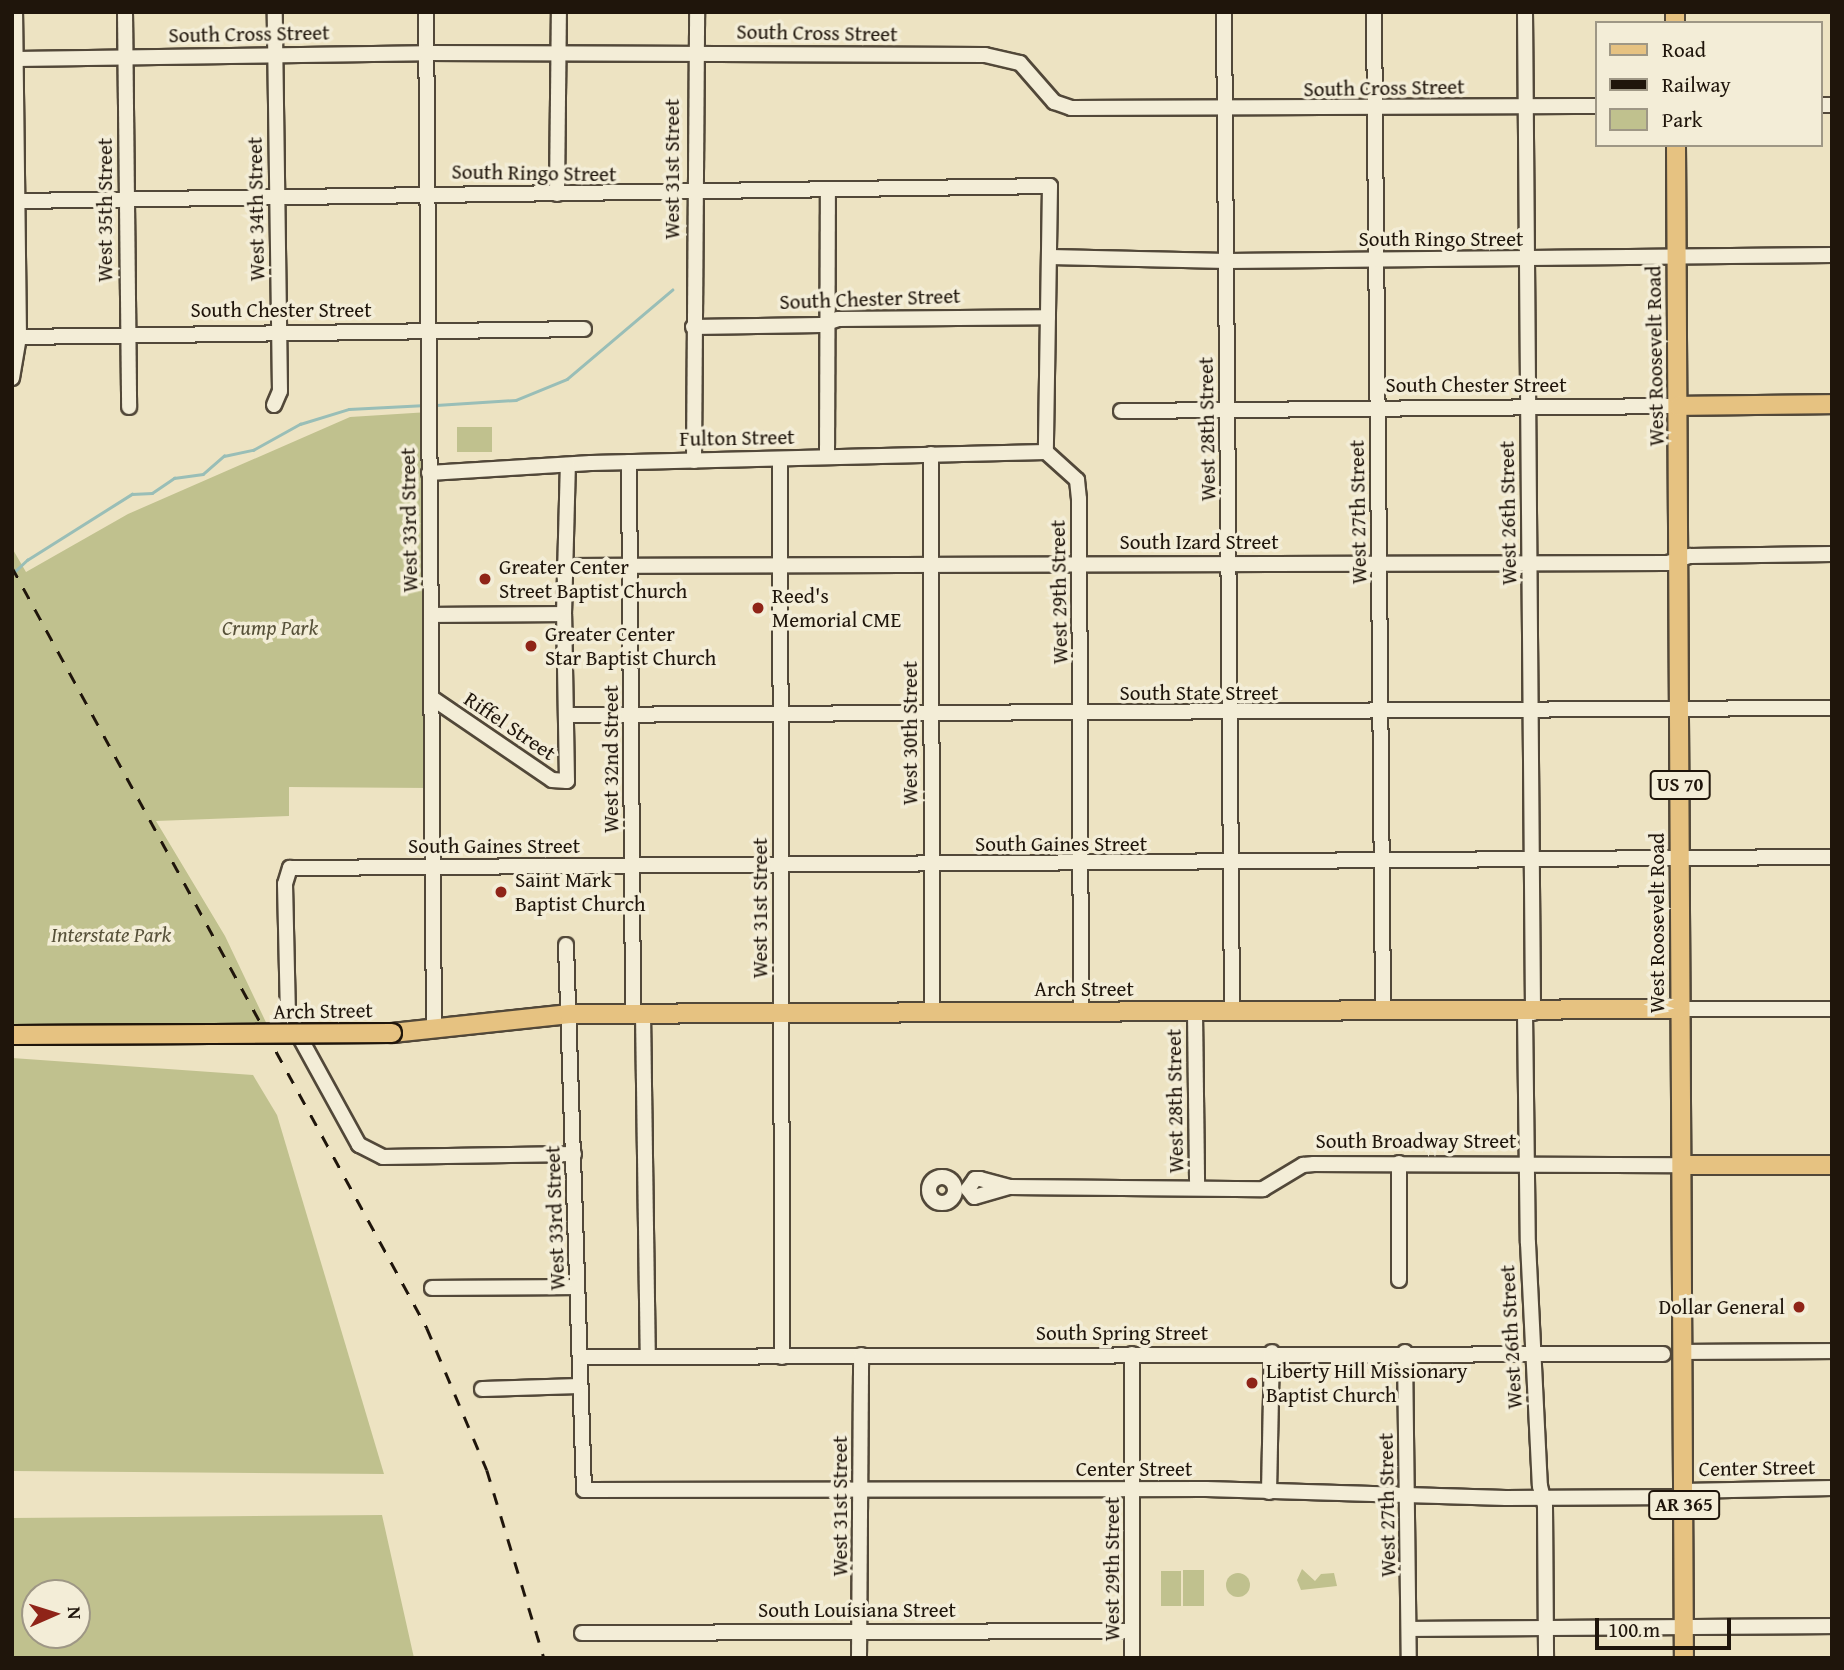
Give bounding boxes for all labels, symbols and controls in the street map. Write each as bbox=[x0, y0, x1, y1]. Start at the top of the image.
street label: South Cross Street bbox=[736, 19, 898, 47]
street label: South Cross Street bbox=[168, 20, 330, 48]
legend bbox=[1596, 21, 1823, 147]
text: Road bbox=[1662, 34, 1706, 65]
text: Railway bbox=[1662, 69, 1731, 100]
street label: South Cross Street bbox=[1303, 74, 1465, 102]
street label: West 31st Street bbox=[659, 99, 685, 239]
text: Park bbox=[1662, 104, 1703, 135]
street label: West 34th Street bbox=[242, 137, 270, 281]
street label: West 35th Street bbox=[92, 138, 118, 282]
street label: South Ringo Street bbox=[451, 159, 617, 187]
street label: South Ringo Street bbox=[1359, 226, 1523, 252]
street label: West Roosevelt Road bbox=[1641, 265, 1669, 447]
street label: South Chester Street bbox=[779, 283, 961, 315]
street label: South Chester Street bbox=[190, 297, 372, 323]
street label: West 28th Street bbox=[1193, 357, 1221, 501]
street label: South Chester Street bbox=[1385, 372, 1567, 398]
street label: Fulton Street bbox=[679, 424, 795, 452]
street label: West 27th Street bbox=[1344, 440, 1372, 584]
street label: West 26th Street bbox=[1494, 441, 1522, 585]
street label: West 33rd Street bbox=[395, 447, 423, 593]
street label: West 29th Street bbox=[1045, 520, 1073, 664]
street label: South Izard Street bbox=[1119, 529, 1279, 555]
place label: Greater Center Street Baptist Church bbox=[499, 554, 687, 604]
marker: Greater Center Street Baptist Church bbox=[477, 571, 493, 587]
place label: Reed's Memorial CME bbox=[772, 583, 901, 633]
marker: Reed's Memorial CME bbox=[750, 600, 766, 616]
park label: Crump Park bbox=[222, 615, 318, 641]
place label: Greater Center Star Baptist Church bbox=[545, 621, 716, 671]
marker: Greater Center Star Baptist Church bbox=[523, 638, 539, 654]
street label: West 30th Street bbox=[897, 661, 923, 805]
street label: South State Street bbox=[1120, 680, 1278, 706]
street label: West 32nd Street bbox=[598, 685, 624, 833]
street label: Riffel Street bbox=[459, 686, 561, 766]
road number: US 70 bbox=[1648, 770, 1712, 800]
street label: South Gaines Street bbox=[975, 831, 1147, 857]
street label: South Gaines Street bbox=[408, 833, 580, 859]
street label: West Roosevelt Road bbox=[1644, 833, 1670, 1013]
street label: West 31st Street bbox=[747, 838, 773, 978]
place label: Saint Mark Baptist Church bbox=[515, 867, 646, 917]
marker: Saint Mark Baptist Church bbox=[493, 884, 509, 900]
park label: Interstate Park bbox=[51, 922, 171, 948]
street label: Arch Street bbox=[1034, 976, 1134, 1002]
street label: Arch Street bbox=[273, 998, 373, 1024]
street label: West 28th Street bbox=[1161, 1029, 1189, 1173]
street label: South Broadway Street bbox=[1316, 1128, 1516, 1154]
street label: West 33rd Street bbox=[540, 1145, 570, 1291]
street label: West 26th Street bbox=[1495, 1264, 1527, 1410]
place label: Dollar General bbox=[1658, 1294, 1785, 1320]
marker: Dollar General bbox=[1791, 1299, 1807, 1315]
street label: South Spring Street bbox=[1036, 1320, 1208, 1346]
place label: Liberty Hill Missionary Baptist Church bbox=[1266, 1358, 1467, 1408]
marker: Liberty Hill Missionary Baptist Church bbox=[1244, 1375, 1260, 1391]
street label: West 27th Street bbox=[1373, 1433, 1401, 1577]
street label: West 31st Street bbox=[827, 1436, 853, 1576]
street label: Center Street bbox=[1698, 1454, 1816, 1482]
street label: Center Street bbox=[1076, 1456, 1192, 1482]
road number: AR 365 bbox=[1647, 1490, 1721, 1520]
street label: West 29th Street bbox=[1099, 1497, 1125, 1641]
north arrow bbox=[21, 1579, 91, 1649]
street label: South Louisiana Street bbox=[758, 1597, 956, 1623]
scale bar bbox=[1599, 1604, 1736, 1648]
text: N bbox=[61, 1606, 89, 1620]
text: 100 m bbox=[1608, 1614, 1660, 1645]

